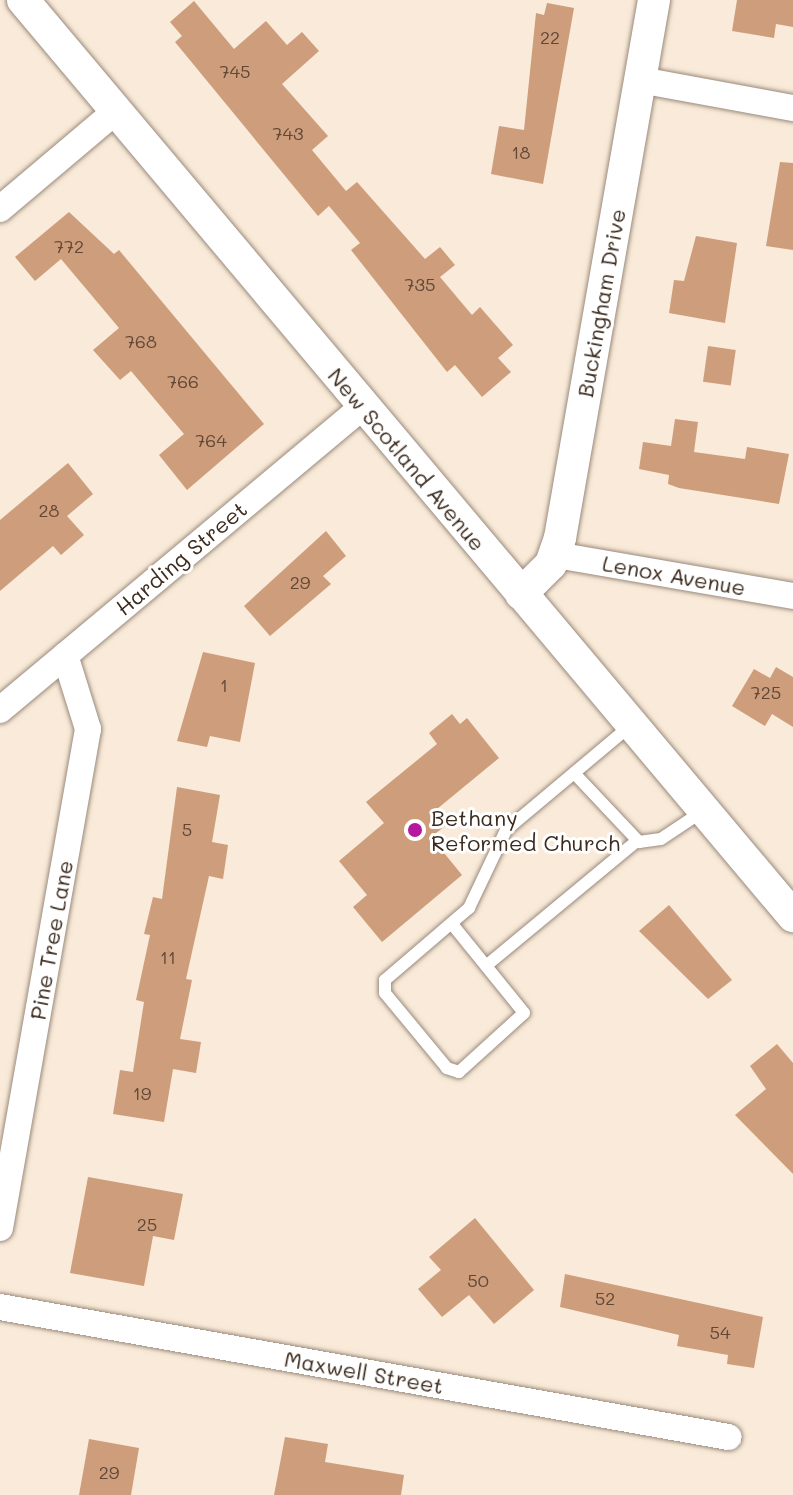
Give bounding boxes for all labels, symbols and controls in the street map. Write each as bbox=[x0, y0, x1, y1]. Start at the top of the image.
house number: 22 bbox=[540, 26, 560, 48]
house number: 745 bbox=[219, 60, 251, 82]
house number: 743 bbox=[272, 122, 304, 144]
house number: 18 bbox=[512, 141, 530, 163]
street label: Buckingham Drive bbox=[571, 207, 631, 399]
house number: 772 bbox=[54, 235, 84, 257]
house number: 735 bbox=[404, 273, 436, 295]
house number: 768 bbox=[125, 330, 157, 352]
street label: New Scotland Avenue bbox=[323, 362, 491, 556]
house number: 766 bbox=[167, 370, 199, 392]
house number: 764 bbox=[195, 429, 227, 451]
street label: Harding Street bbox=[110, 495, 252, 621]
house number: 28 bbox=[39, 499, 59, 521]
street label: Lenox Avenue bbox=[600, 549, 748, 601]
house number: 29 bbox=[290, 571, 310, 593]
house number: 1 bbox=[220, 674, 228, 696]
house number: 725 bbox=[751, 681, 781, 703]
place label: Bethany Reformed Church bbox=[431, 804, 620, 856]
house number: 5 bbox=[182, 818, 192, 840]
marker: Bethany Reformed Church bbox=[406, 821, 424, 839]
street label: Pine Tree Lane bbox=[24, 858, 78, 1022]
house number: 11 bbox=[160, 946, 176, 968]
house number: 19 bbox=[133, 1082, 151, 1104]
house number: 25 bbox=[137, 1213, 157, 1235]
house number: 50 bbox=[467, 1269, 489, 1291]
house number: 52 bbox=[595, 1287, 615, 1309]
house number: 54 bbox=[709, 1321, 731, 1343]
street label: Maxwell Street bbox=[282, 1345, 446, 1399]
house number: 29 bbox=[99, 1461, 119, 1483]

